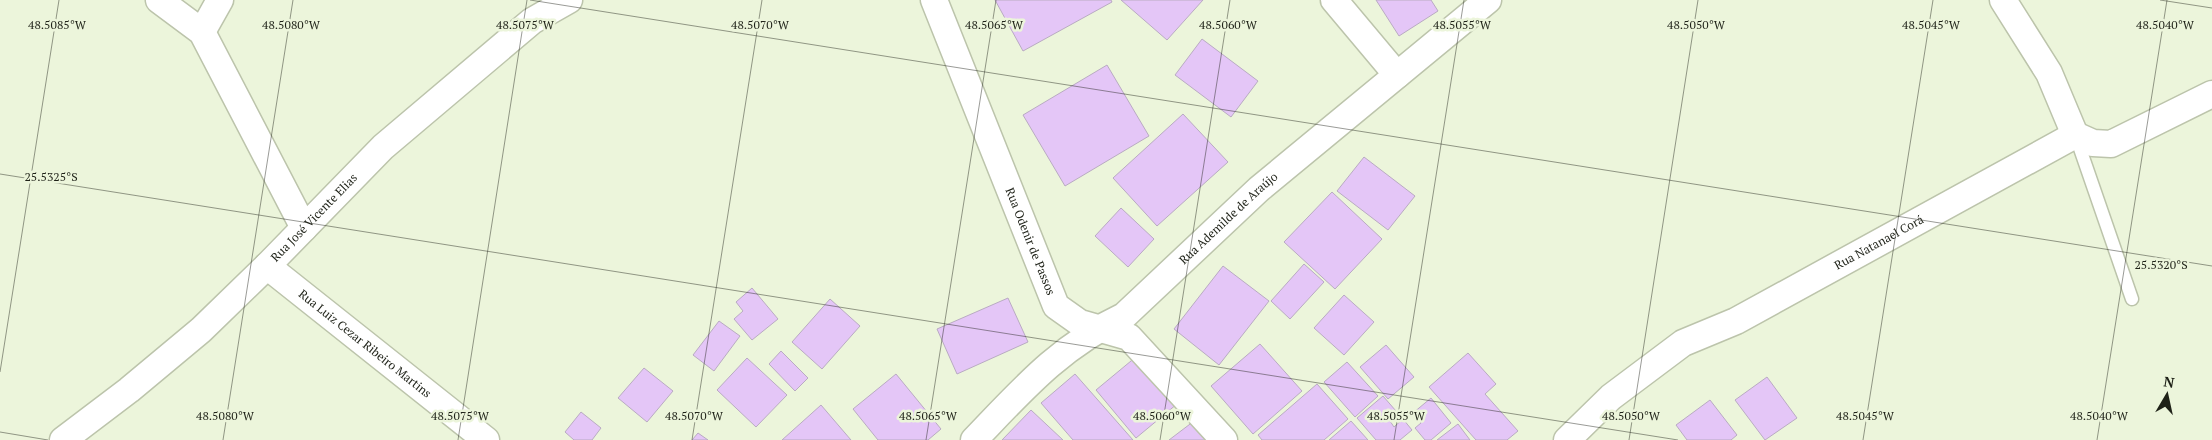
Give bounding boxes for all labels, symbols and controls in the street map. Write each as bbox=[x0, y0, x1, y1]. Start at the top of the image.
text: 48.5085°W bbox=[28, 17, 87, 32]
text: 48.5080°W bbox=[262, 17, 321, 32]
text: 48.5075°W bbox=[496, 17, 555, 32]
text: 48.5070°W bbox=[731, 17, 790, 32]
text: 48.5065°W bbox=[965, 17, 1024, 32]
text: 48.5060°W bbox=[1199, 17, 1258, 32]
text: 48.5055°W bbox=[1433, 17, 1492, 32]
text: 48.5050°W bbox=[1667, 17, 1726, 32]
text: 48.5045°W bbox=[1902, 17, 1961, 32]
text: 48.5040°W bbox=[2136, 17, 2195, 32]
text: 25.5325°S bbox=[24, 169, 78, 184]
street label: Rua Ademilde de Araújo bbox=[1176, 169, 1281, 267]
street label: Rua José Vicente Elias bbox=[267, 170, 360, 265]
street label: Rua Odenir de Passos bbox=[1003, 185, 1059, 297]
street label: Rua Natanael Corá bbox=[1832, 212, 1926, 273]
text: 25.5320°S bbox=[2134, 257, 2188, 272]
street label: Rua Luiz Cezar Ribeiro Martins bbox=[296, 286, 435, 401]
north arrow bbox=[2142, 370, 2192, 420]
text: N bbox=[2162, 371, 2176, 392]
text: 48.5080°W bbox=[196, 408, 255, 423]
text: 48.5075°W bbox=[431, 408, 490, 423]
text: 48.5070°W bbox=[665, 408, 724, 423]
text: 48.5065°W bbox=[899, 408, 958, 423]
text: 48.5060°W bbox=[1133, 408, 1192, 423]
text: 48.5055°W bbox=[1367, 408, 1426, 423]
text: 48.5050°W bbox=[1602, 408, 1661, 423]
text: 48.5045°W bbox=[1836, 408, 1895, 423]
text: 48.5040°W bbox=[2070, 408, 2129, 423]

